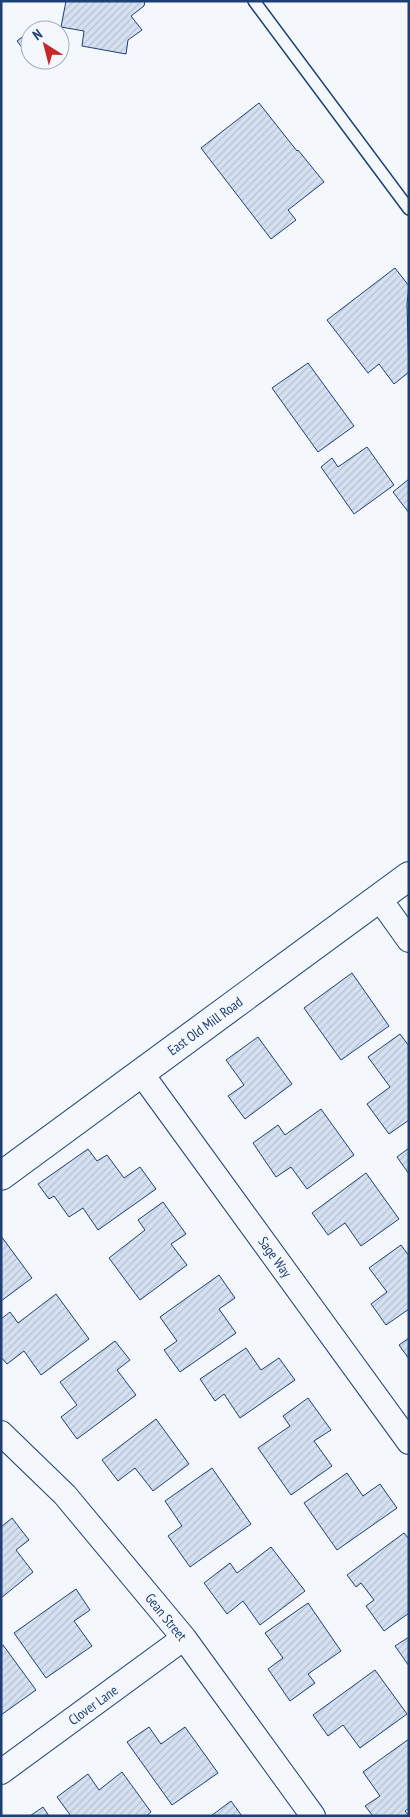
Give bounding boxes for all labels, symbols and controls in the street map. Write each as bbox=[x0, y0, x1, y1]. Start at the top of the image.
north arrow bbox=[20, 20, 70, 70]
text: N bbox=[29, 25, 46, 44]
street label: East Old Mill Road bbox=[164, 993, 246, 1059]
street label: Sage Way bbox=[254, 1233, 296, 1281]
street label: Gean Street bbox=[141, 1589, 191, 1645]
street label: Clover Lane bbox=[65, 1681, 121, 1729]

